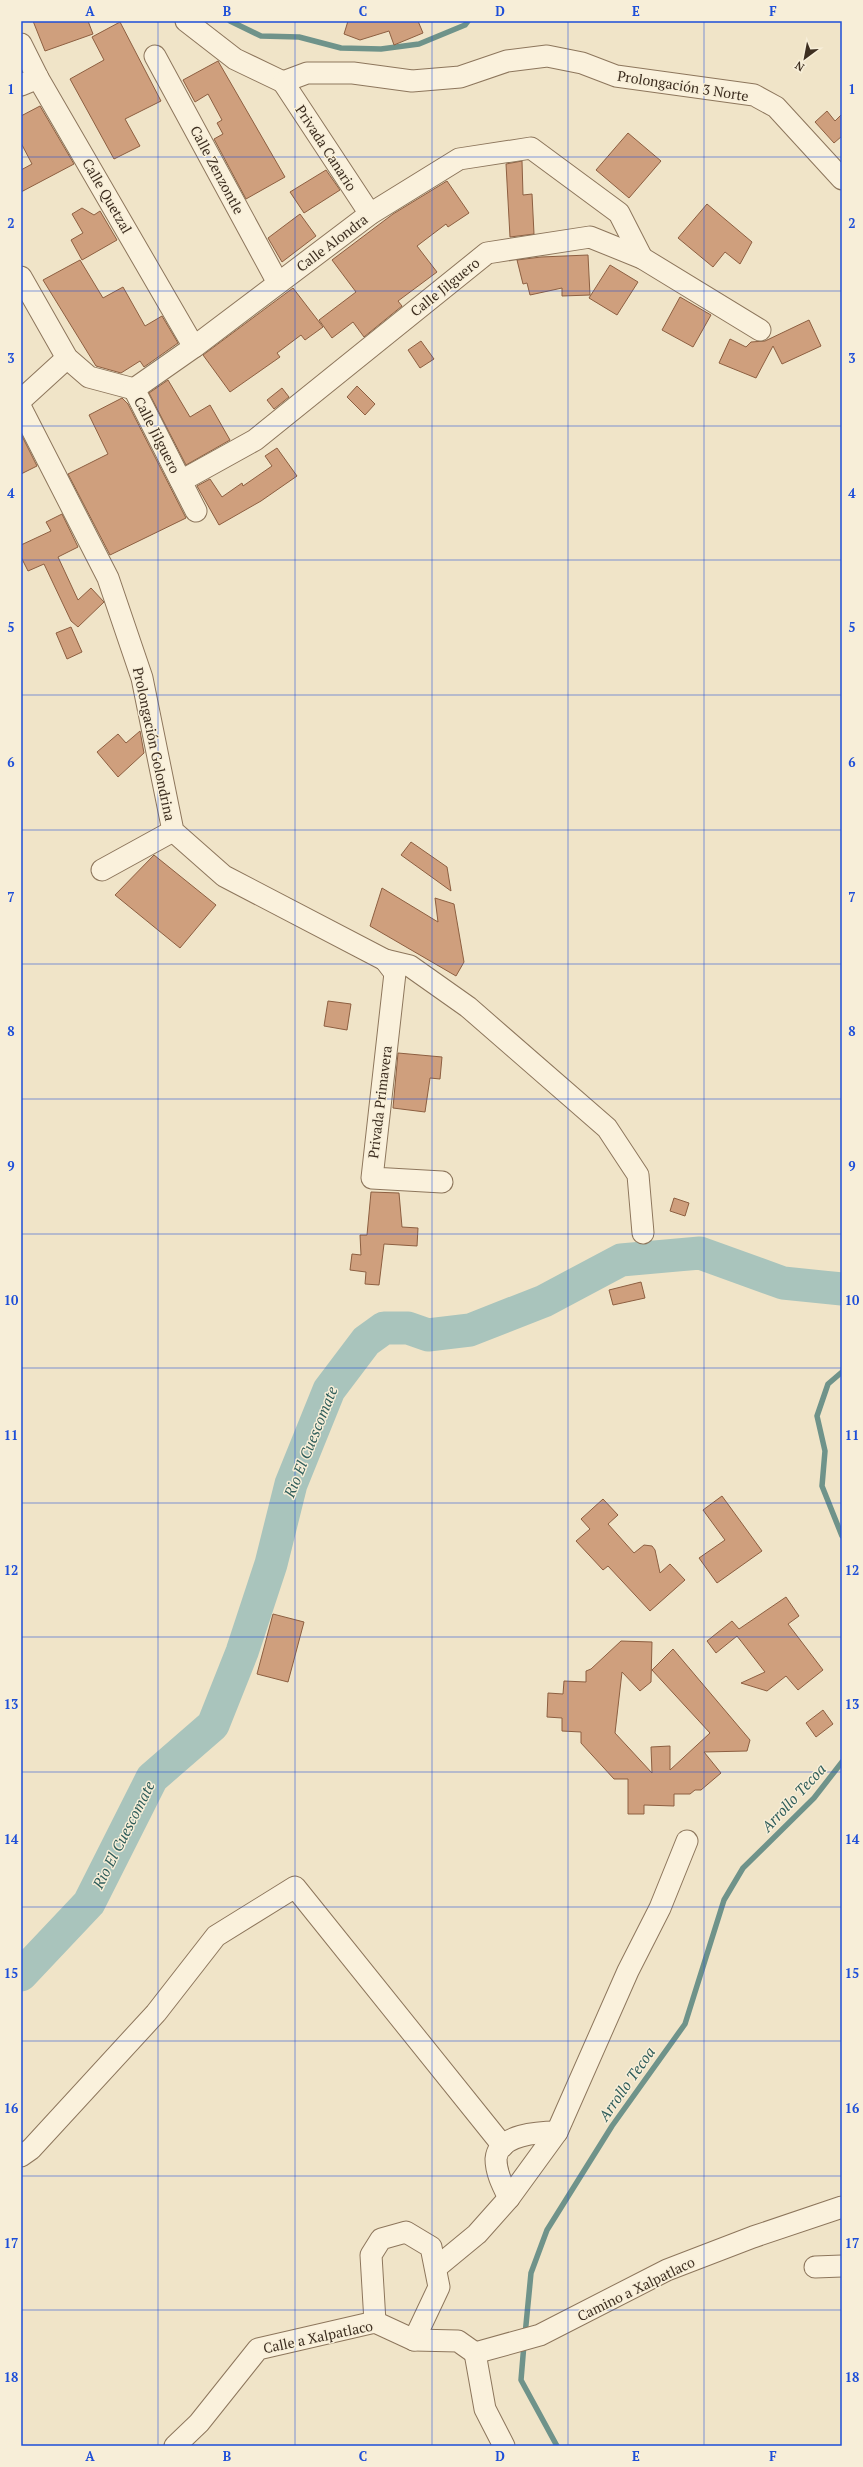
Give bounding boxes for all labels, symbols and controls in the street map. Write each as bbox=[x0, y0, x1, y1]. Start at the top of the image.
text: A bbox=[85, 2, 95, 20]
text: B bbox=[223, 2, 231, 20]
text: C bbox=[359, 2, 367, 20]
text: D bbox=[495, 2, 505, 20]
text: E bbox=[632, 2, 640, 20]
text: F bbox=[769, 2, 777, 20]
north arrow bbox=[785, 38, 825, 78]
text: N bbox=[792, 58, 807, 75]
street label: Prolongación 3 Norte bbox=[616, 66, 750, 105]
text: 1 bbox=[7, 80, 15, 98]
text: 1 bbox=[848, 80, 856, 98]
street label: Privada Canario bbox=[291, 101, 362, 195]
street label: Calle Zenzontle bbox=[186, 122, 249, 217]
street label: Calle Quetzal bbox=[78, 155, 137, 237]
street label: Calle Alondra bbox=[292, 210, 371, 276]
text: 2 bbox=[7, 214, 15, 232]
text: 2 bbox=[848, 214, 856, 232]
street label: Calle Jilguero bbox=[406, 253, 483, 320]
text: 3 bbox=[7, 349, 15, 367]
text: 3 bbox=[848, 349, 856, 367]
street label: Calle Jilguero bbox=[130, 393, 185, 477]
text: 4 bbox=[7, 484, 15, 502]
text: 4 bbox=[848, 484, 856, 502]
text: 5 bbox=[7, 618, 15, 636]
text: 5 bbox=[848, 618, 856, 636]
street label: Prolongación Golondrina bbox=[129, 665, 180, 823]
text: 6 bbox=[7, 753, 15, 771]
text: 6 bbox=[848, 753, 856, 771]
text: 7 bbox=[7, 888, 15, 906]
text: 7 bbox=[848, 888, 856, 906]
text: 8 bbox=[7, 1022, 15, 1040]
text: 8 bbox=[848, 1022, 856, 1040]
street label: Privada Primavera bbox=[363, 1044, 396, 1160]
text: 9 bbox=[7, 1157, 15, 1175]
text: 9 bbox=[848, 1157, 856, 1175]
text: 10 bbox=[4, 1291, 19, 1309]
text: 10 bbox=[845, 1291, 860, 1309]
water label: Rio El Cuescomate bbox=[278, 1383, 341, 1501]
text: 11 bbox=[4, 1426, 18, 1444]
text: 11 bbox=[845, 1426, 859, 1444]
text: 12 bbox=[4, 1561, 18, 1579]
text: 12 bbox=[845, 1561, 859, 1579]
text: 13 bbox=[4, 1695, 18, 1713]
text: 13 bbox=[845, 1695, 859, 1713]
water label: Arrollo Tecoa bbox=[756, 1759, 830, 1836]
water label: Rio El Cuescomate bbox=[87, 1777, 159, 1892]
text: 14 bbox=[4, 1830, 19, 1848]
text: 14 bbox=[845, 1830, 860, 1848]
text: 15 bbox=[4, 1964, 18, 1982]
text: 15 bbox=[845, 1964, 859, 1982]
water label: Arrollo Tecoa bbox=[593, 2042, 659, 2125]
text: 16 bbox=[4, 2099, 18, 2117]
text: 16 bbox=[845, 2099, 859, 2117]
text: 17 bbox=[4, 2234, 18, 2252]
text: 17 bbox=[845, 2234, 859, 2252]
street label: Camino a Xalpatlaco bbox=[574, 2252, 698, 2325]
street label: Calle a Xalpatlaco bbox=[261, 2316, 375, 2357]
text: 18 bbox=[4, 2368, 18, 2386]
text: 18 bbox=[845, 2368, 859, 2386]
text: A bbox=[85, 2447, 95, 2465]
text: B bbox=[223, 2447, 231, 2465]
text: C bbox=[359, 2447, 367, 2465]
text: D bbox=[495, 2447, 505, 2465]
text: E bbox=[632, 2447, 640, 2465]
text: F bbox=[769, 2447, 777, 2465]

